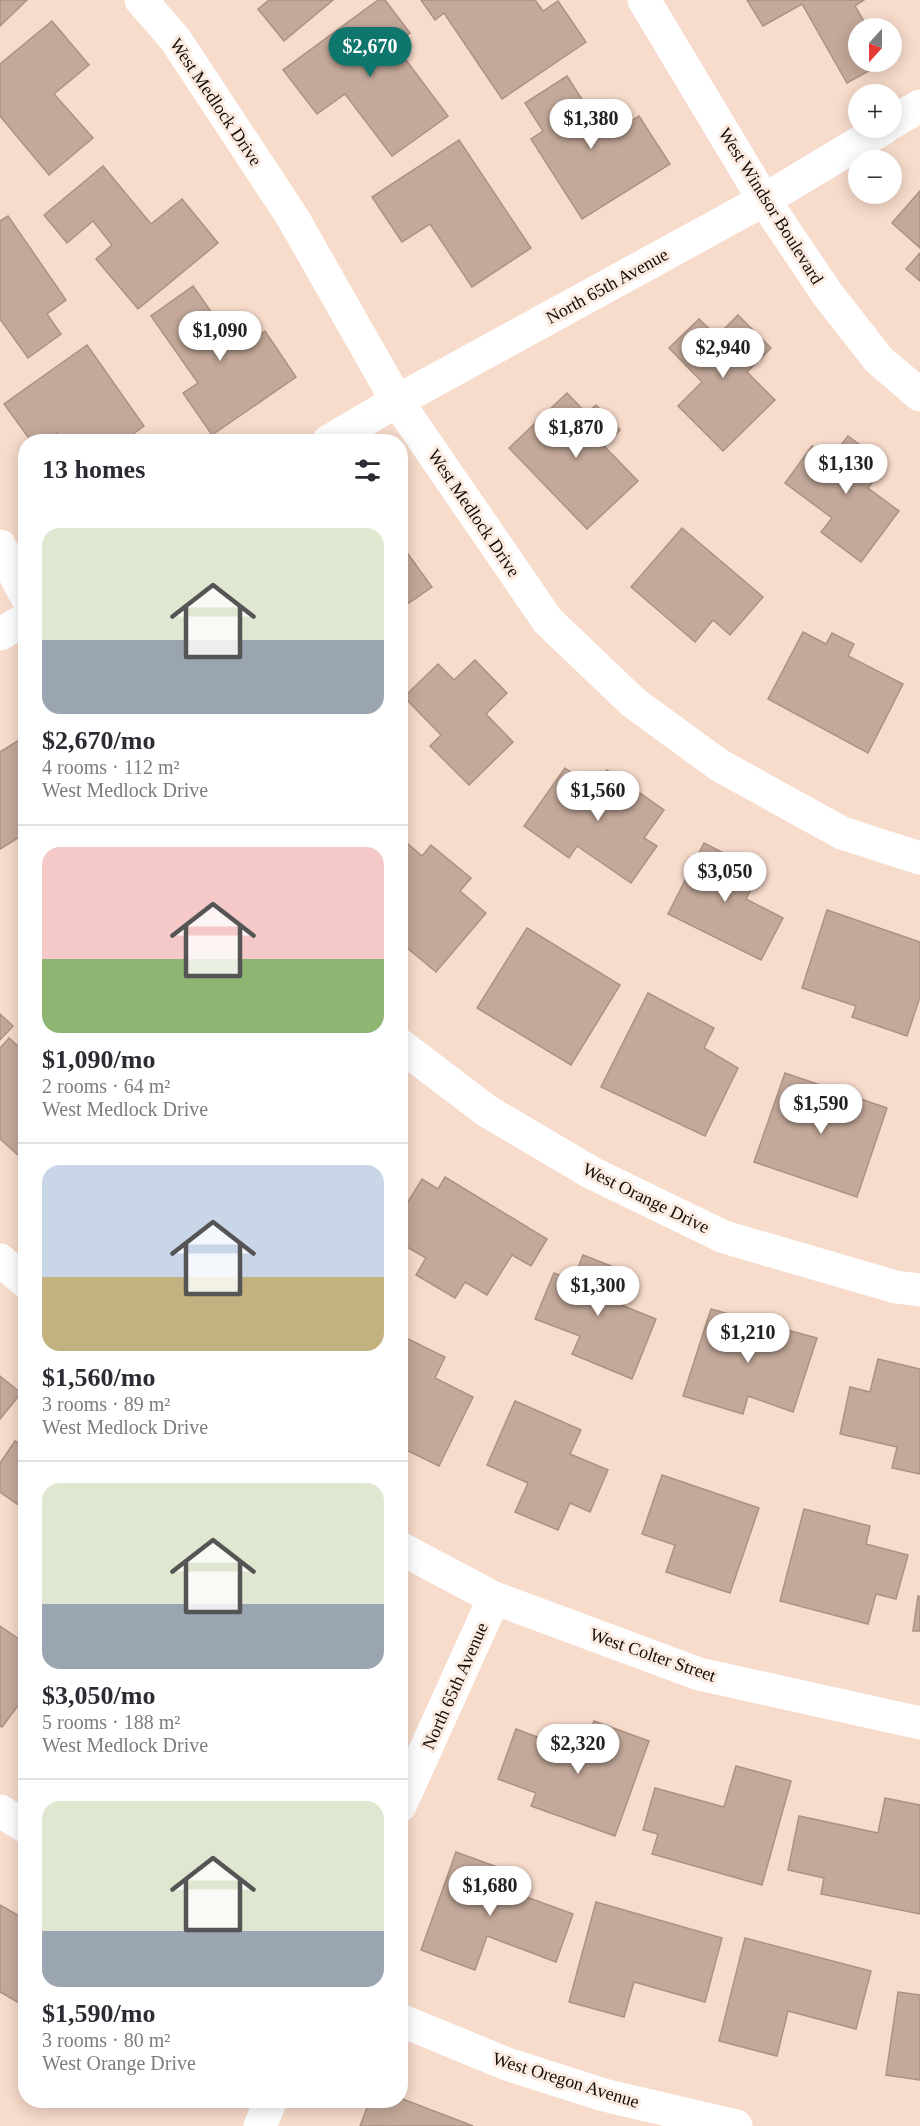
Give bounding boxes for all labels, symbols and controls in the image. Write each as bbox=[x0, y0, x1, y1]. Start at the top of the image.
north arrow bbox=[848, 18, 902, 72]
map controls bbox=[848, 18, 902, 204]
pin: $2,670 bbox=[321, 27, 419, 78]
street label: West Medlock Drive bbox=[166, 34, 266, 170]
text: $2,670 bbox=[343, 35, 398, 57]
button: + bbox=[848, 84, 902, 138]
pin: $1,380 bbox=[542, 99, 640, 150]
text: $1,380 bbox=[564, 107, 619, 129]
street label: West Windsor Boulevard bbox=[715, 124, 827, 288]
button: − bbox=[848, 150, 902, 204]
street label: North 65th Avenue bbox=[542, 244, 672, 328]
pin: $1,090 bbox=[171, 311, 269, 362]
text: $1,090 bbox=[193, 319, 248, 341]
pin: $2,940 bbox=[674, 328, 772, 379]
text: $2,940 bbox=[696, 336, 751, 358]
pin: $1,870 bbox=[527, 408, 625, 459]
text: $1,870 bbox=[549, 416, 604, 438]
pin: $1,130 bbox=[797, 444, 895, 495]
street label: West Medlock Drive bbox=[424, 445, 524, 581]
text: $1,130 bbox=[819, 452, 874, 474]
icon: filters bbox=[351, 454, 384, 487]
text: 13 homes bbox=[42, 455, 145, 484]
icon: home bbox=[159, 567, 267, 675]
text: $2,670/mo bbox=[42, 726, 155, 755]
text: 4 rooms · 112 m² bbox=[42, 756, 179, 778]
pin: $1,560 bbox=[549, 771, 647, 822]
text: West Medlock Drive bbox=[42, 779, 208, 801]
text: $1,560 bbox=[571, 779, 626, 801]
pin: $3,050 bbox=[676, 852, 774, 903]
text: $3,050 bbox=[698, 860, 753, 882]
icon: home bbox=[159, 886, 267, 994]
text: $1,090/mo bbox=[42, 1045, 155, 1074]
text: 2 rooms · 64 m² bbox=[42, 1075, 170, 1097]
pin: $1,590 bbox=[772, 1084, 870, 1135]
text: $1,590 bbox=[794, 1092, 849, 1114]
text: West Medlock Drive bbox=[42, 1098, 208, 1120]
street label: West Orange Drive bbox=[579, 1159, 713, 1237]
icon: home bbox=[159, 1204, 267, 1312]
pin: $1,300 bbox=[549, 1266, 647, 1317]
text: $1,300 bbox=[571, 1274, 626, 1296]
pin: $1,210 bbox=[699, 1313, 797, 1364]
text: $1,210 bbox=[721, 1321, 776, 1343]
text: $1,560/mo bbox=[42, 1363, 155, 1392]
text: 3 rooms · 89 m² bbox=[42, 1393, 170, 1415]
text: West Medlock Drive bbox=[42, 1416, 208, 1438]
icon: home bbox=[159, 1522, 267, 1630]
street label: North 65th Avenue bbox=[418, 1620, 492, 1752]
street label: West Colter Street bbox=[588, 1624, 718, 1686]
text: $3,050/mo bbox=[42, 1681, 155, 1710]
text: 5 rooms · 188 m² bbox=[42, 1711, 180, 1733]
pin: $2,320 bbox=[529, 1724, 627, 1775]
text: $2,320 bbox=[551, 1732, 606, 1754]
text: West Medlock Drive bbox=[42, 1734, 208, 1756]
icon: home bbox=[159, 1840, 267, 1948]
pin: $1,680 bbox=[441, 1866, 539, 1917]
text: $1,680 bbox=[463, 1874, 518, 1896]
text: $1,590/mo bbox=[42, 1999, 155, 2028]
text: 3 rooms · 80 m² bbox=[42, 2029, 170, 2051]
street label: West Oregon Avenue bbox=[490, 2048, 642, 2112]
text: West Orange Drive bbox=[42, 2052, 196, 2074]

